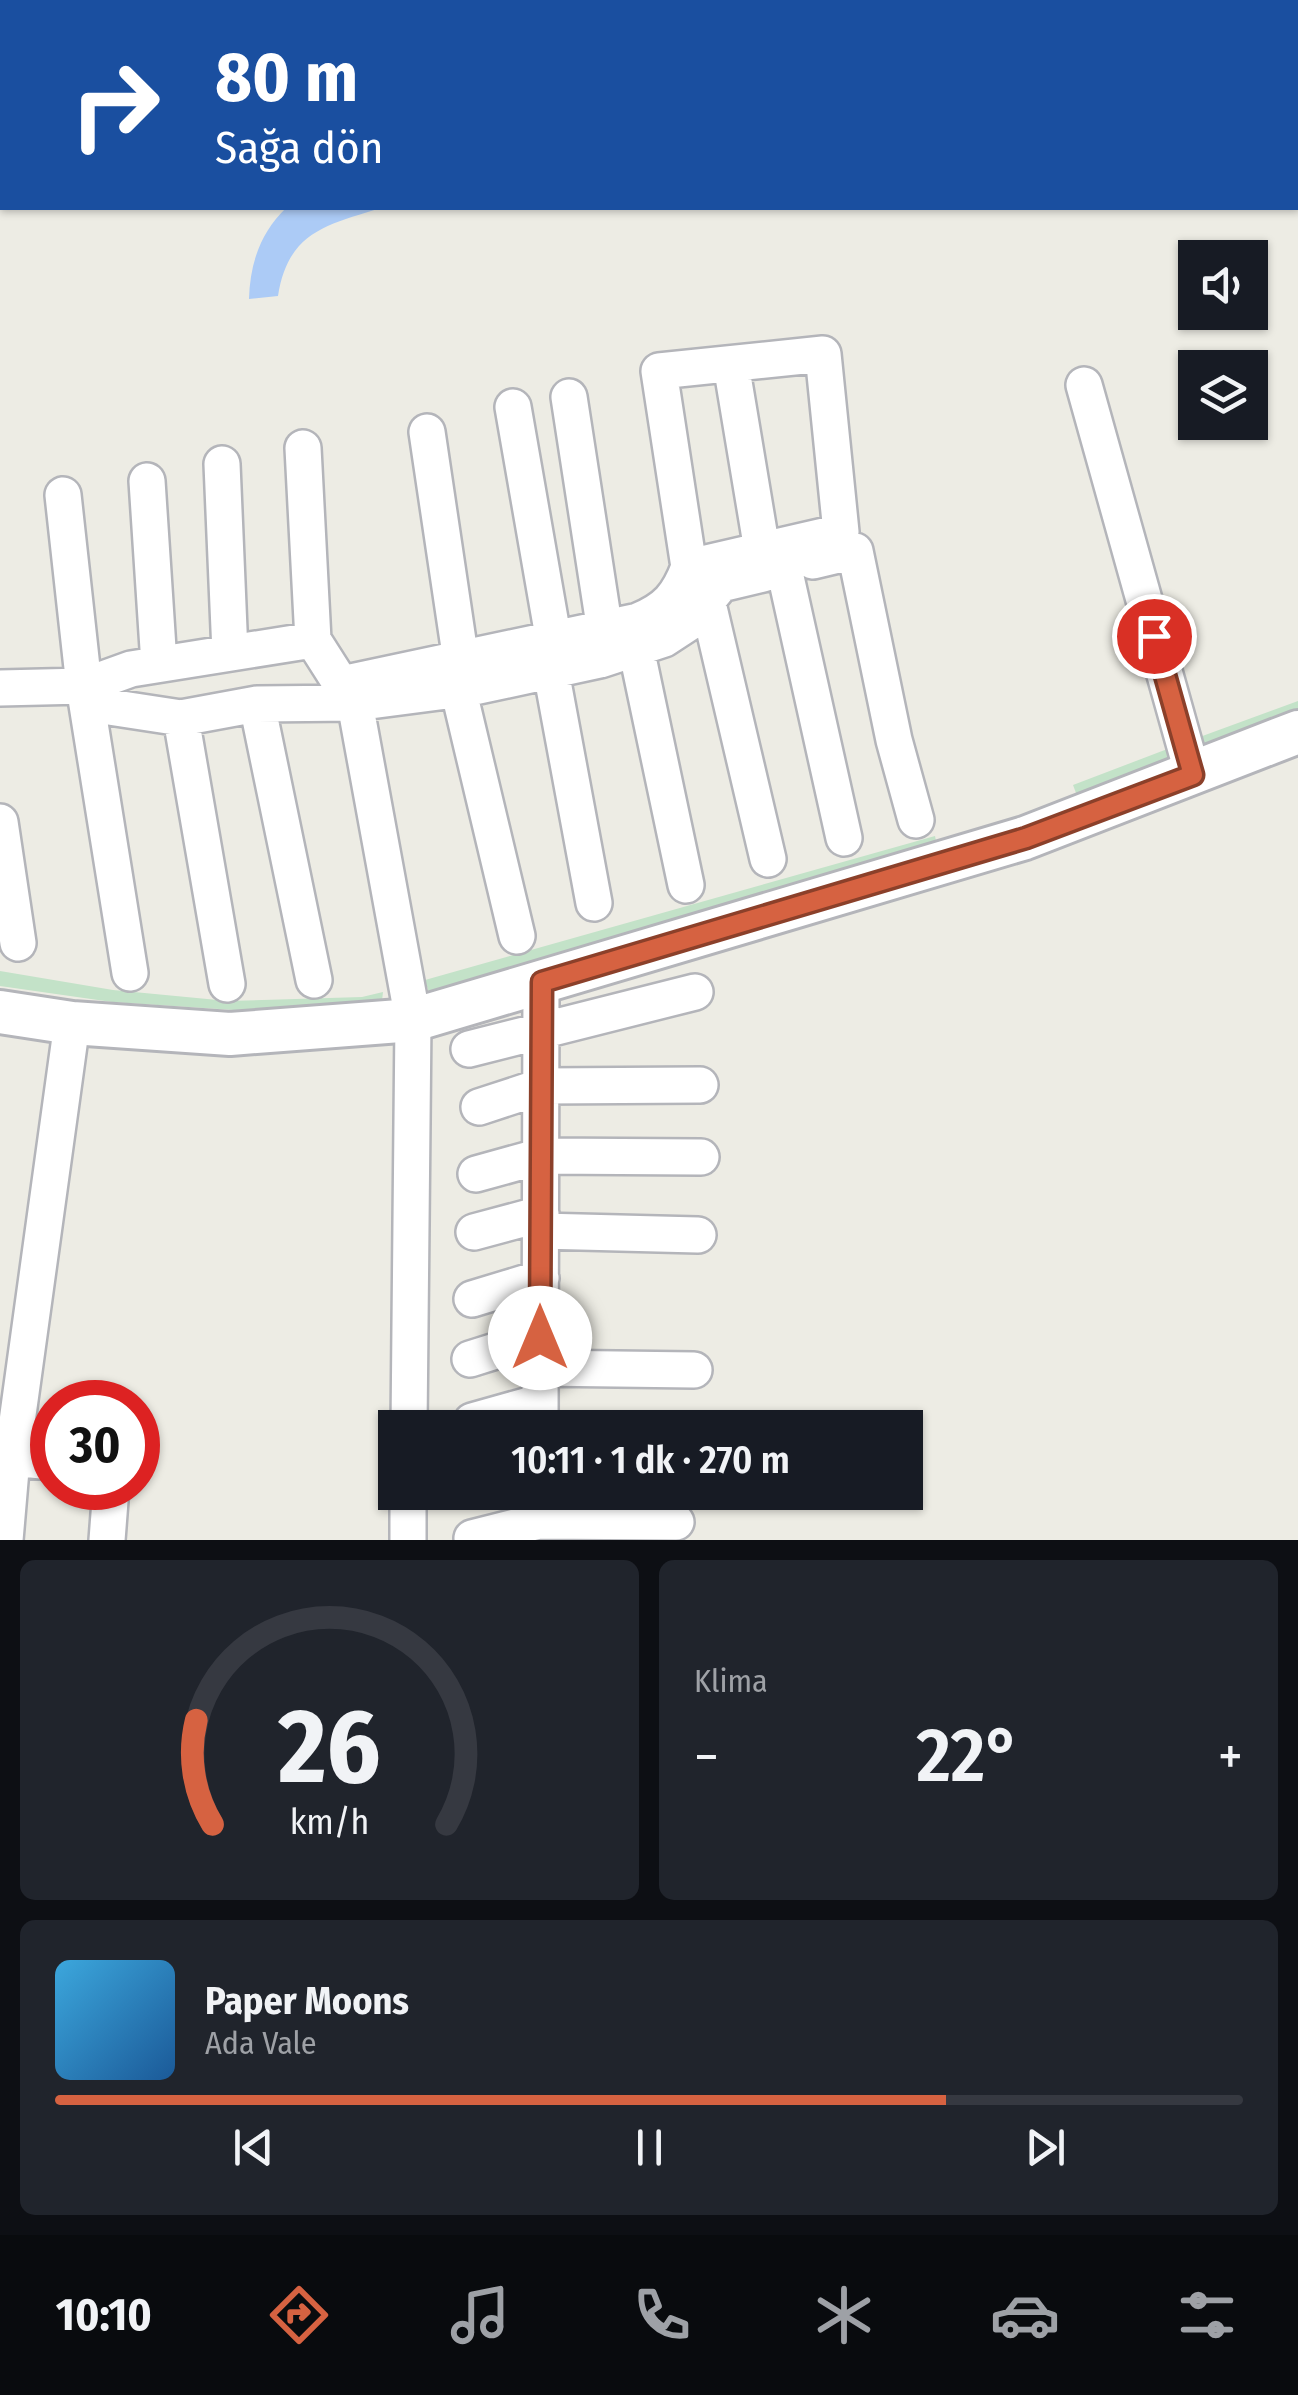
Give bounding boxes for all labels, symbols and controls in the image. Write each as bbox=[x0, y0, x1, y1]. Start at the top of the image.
text: 80 m bbox=[215, 36, 358, 120]
icon: right bbox=[50, 40, 180, 170]
text: Sağa dön bbox=[215, 121, 383, 175]
map controls bbox=[1178, 240, 1268, 440]
button: sound bbox=[1178, 240, 1268, 330]
button: layers bbox=[1178, 350, 1268, 440]
pin bbox=[1112, 594, 1197, 679]
icon: arrive bbox=[1127, 609, 1182, 664]
position arrow bbox=[488, 1286, 592, 1390]
speed limit sign: 30 bbox=[30, 1380, 160, 1510]
text: 10:11 · 1 dk · 270 m bbox=[511, 1437, 790, 1483]
text: Klima bbox=[694, 1662, 768, 1700]
text: 26 bbox=[277, 1685, 381, 1810]
text: 22° bbox=[916, 1711, 1020, 1801]
text: − bbox=[694, 1724, 719, 1790]
text: + bbox=[1218, 1724, 1243, 1790]
text: km/h bbox=[290, 1801, 369, 1843]
text: Paper Moons bbox=[205, 1978, 409, 2024]
text: Ada Vale bbox=[205, 2024, 317, 2062]
icon: previous bbox=[226, 2120, 281, 2175]
icon: pause bbox=[622, 2120, 677, 2175]
icon: next bbox=[1018, 2120, 1073, 2175]
icon: directions bbox=[264, 2280, 334, 2350]
icon: music bbox=[445, 2280, 515, 2350]
icon: phone bbox=[627, 2280, 697, 2350]
icon: climate bbox=[809, 2280, 879, 2350]
icon: car bbox=[990, 2280, 1060, 2350]
icon: filters bbox=[1172, 2280, 1242, 2350]
text: 10:10 bbox=[56, 2288, 152, 2342]

